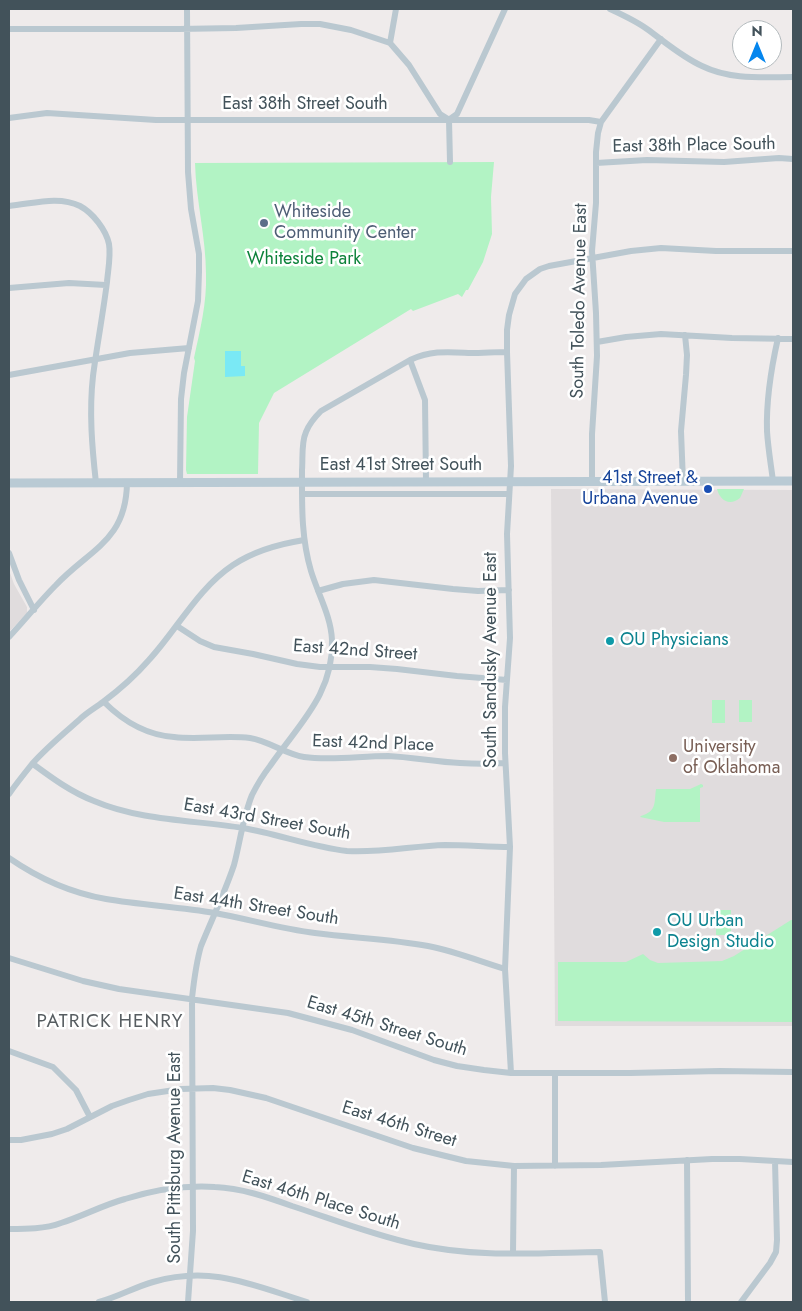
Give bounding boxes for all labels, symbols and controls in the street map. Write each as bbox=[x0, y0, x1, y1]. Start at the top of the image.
north arrow bbox=[732, 20, 782, 70]
text: N bbox=[751, 21, 763, 41]
street label: East 38th Street South bbox=[222, 94, 388, 116]
street label: East 38th Place South bbox=[612, 134, 776, 158]
place label: Whiteside Community Center bbox=[274, 202, 416, 244]
street label: South Toledo Avenue East bbox=[567, 203, 593, 399]
marker: Whiteside Community Center bbox=[258, 217, 270, 229]
park label: Whiteside Park bbox=[247, 249, 361, 271]
street label: East 41st Street South bbox=[320, 455, 482, 477]
place label: 41st Street & Urbana Avenue bbox=[582, 468, 698, 510]
marker: 41st Street & Urbana Avenue bbox=[702, 483, 714, 495]
street label: South Sandusky Avenue East bbox=[481, 552, 503, 768]
place label: OU Physicians bbox=[620, 630, 729, 652]
marker: OU Physicians bbox=[604, 635, 616, 647]
street label: East 42nd Street bbox=[292, 636, 418, 666]
street label: East 42nd Place bbox=[312, 731, 434, 757]
place label: University of Oklahoma bbox=[683, 737, 780, 780]
marker: University of Oklahoma bbox=[667, 752, 679, 764]
street label: East 43rd Street South bbox=[182, 795, 352, 845]
street label: East 44th Street South bbox=[172, 883, 340, 931]
place label: OU Urban Design Studio bbox=[667, 911, 774, 954]
marker: OU Urban Design Studio bbox=[651, 926, 663, 938]
street label: East 45th Street South bbox=[304, 992, 470, 1062]
district label: PATRICK HENRY bbox=[35, 1011, 185, 1033]
street label: South Pittsburg Avenue East bbox=[165, 1052, 187, 1264]
street label: East 46th Street bbox=[339, 1097, 459, 1153]
street label: East 46th Place South bbox=[239, 1167, 403, 1235]

